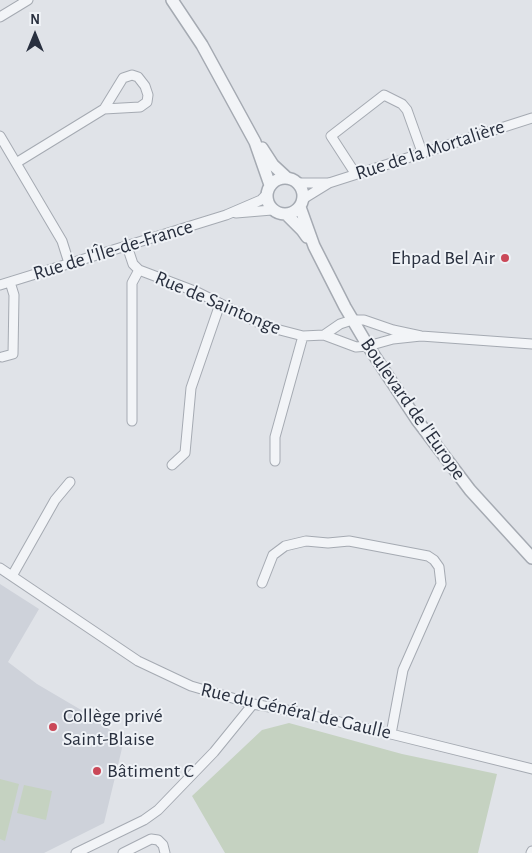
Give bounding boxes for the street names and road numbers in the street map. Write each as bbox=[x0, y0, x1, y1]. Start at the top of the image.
street label: Rue de la Mortalière bbox=[352, 115, 508, 185]
street label: Rue de l'Île-de-France bbox=[30, 214, 196, 286]
street label: Rue de Saintonge bbox=[151, 266, 285, 340]
street label: Boulevard de l'Europe bbox=[355, 333, 471, 485]
street label: Rue du Général de Gaulle bbox=[199, 677, 393, 745]

